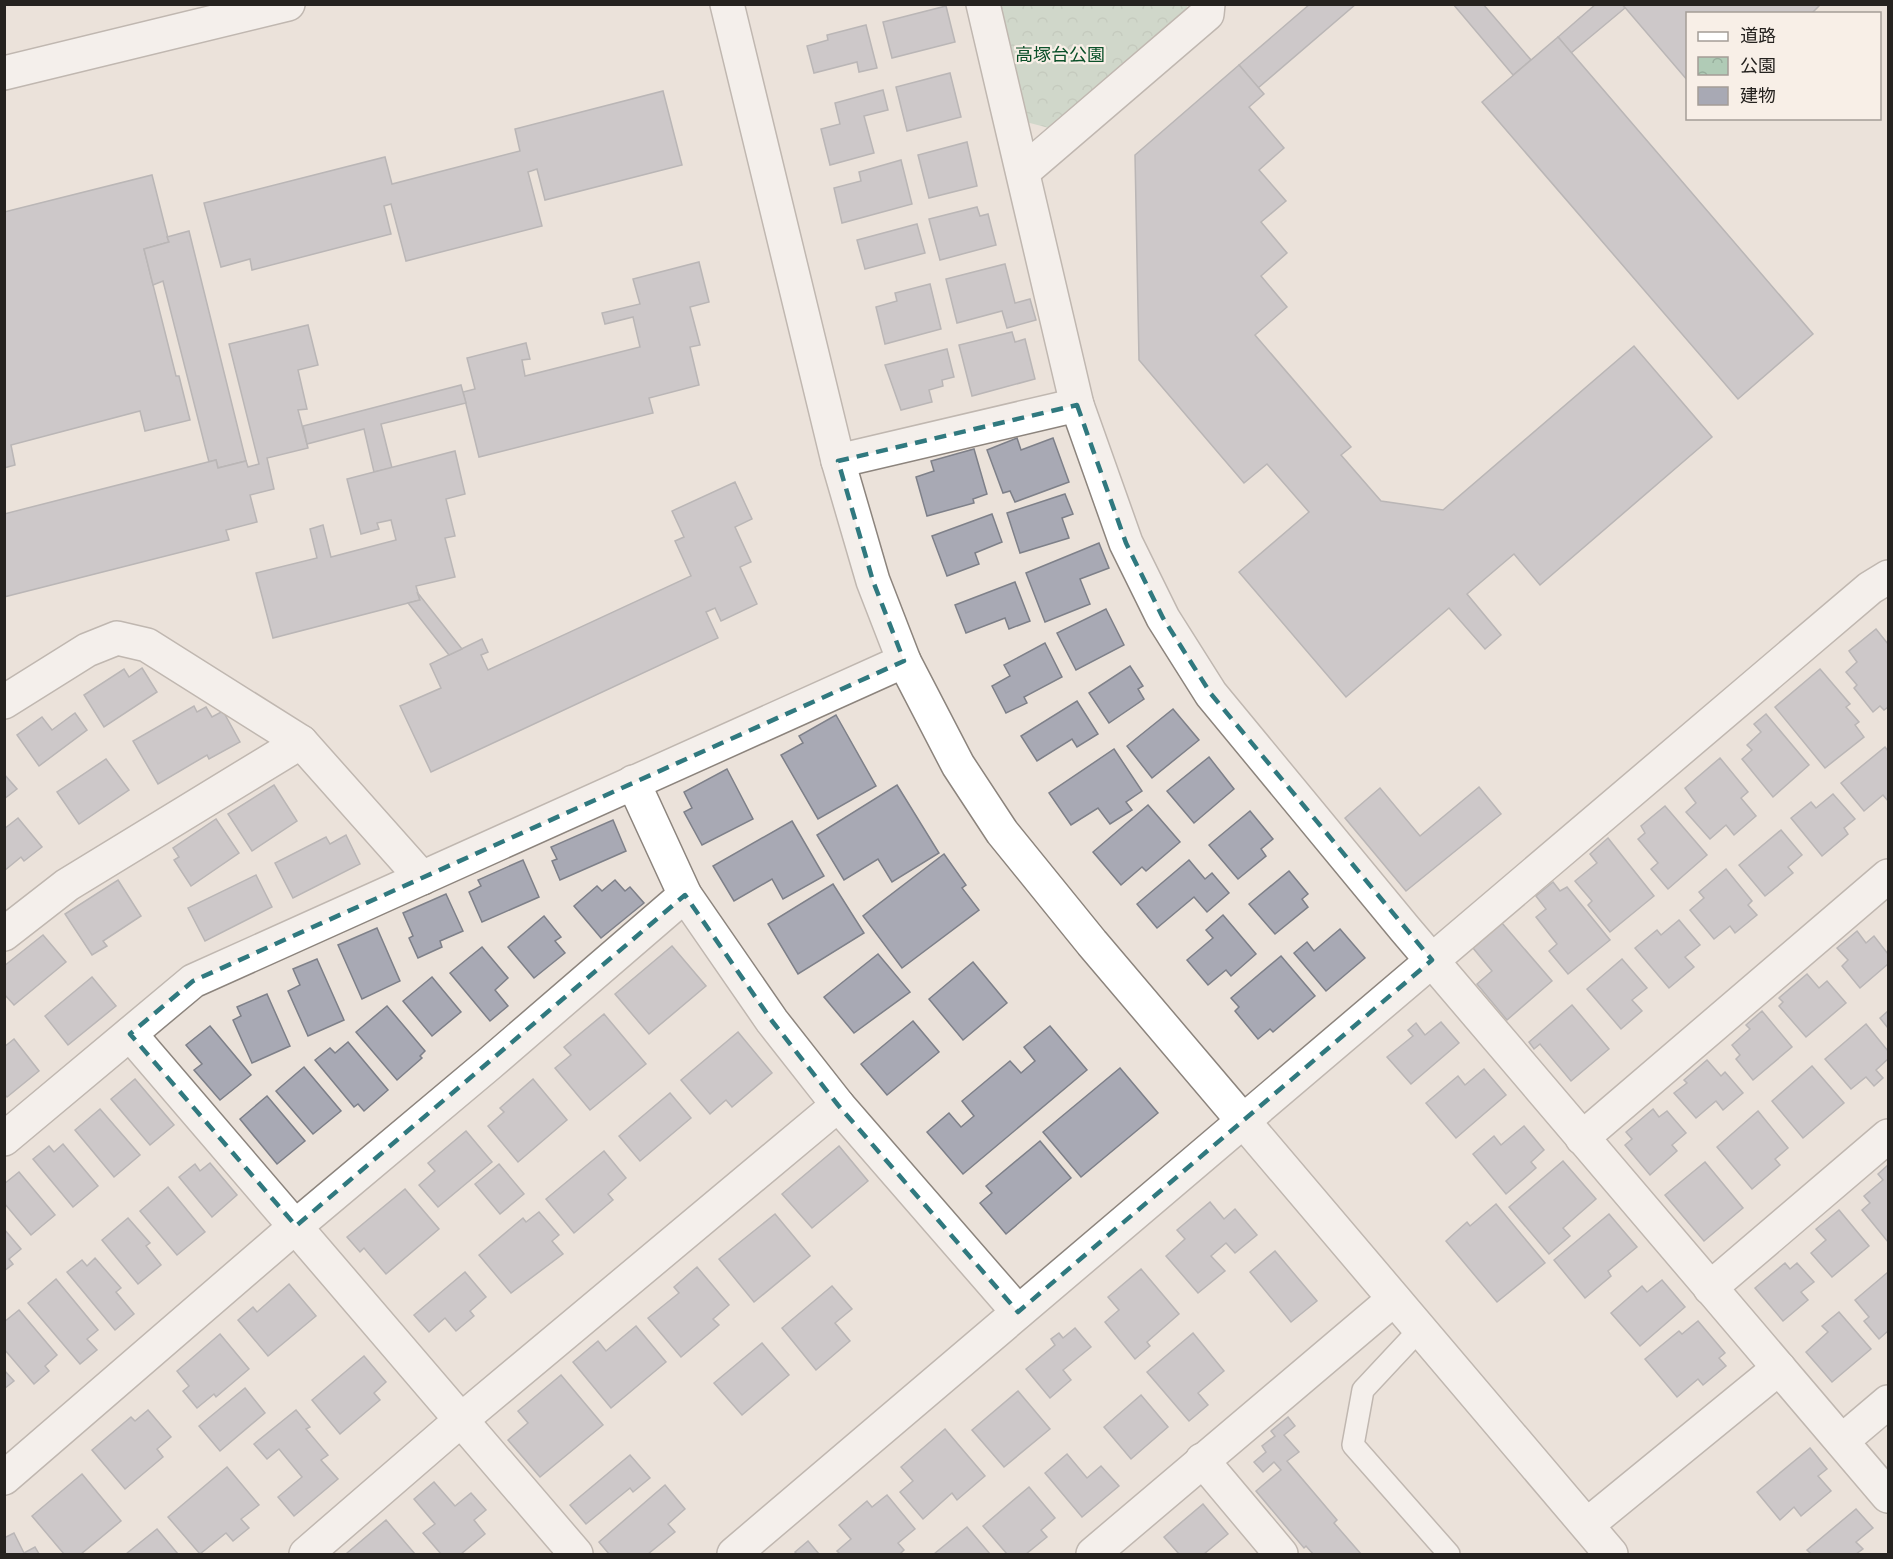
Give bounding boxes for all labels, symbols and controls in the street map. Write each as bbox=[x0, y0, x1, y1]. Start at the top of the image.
legend bbox=[1686, 12, 1881, 120]
text: 道路 bbox=[1740, 25, 1776, 46]
park label: 高塚台公園 bbox=[1015, 44, 1105, 65]
text: 公園 bbox=[1740, 55, 1776, 76]
text: 建物 bbox=[1740, 85, 1776, 106]

